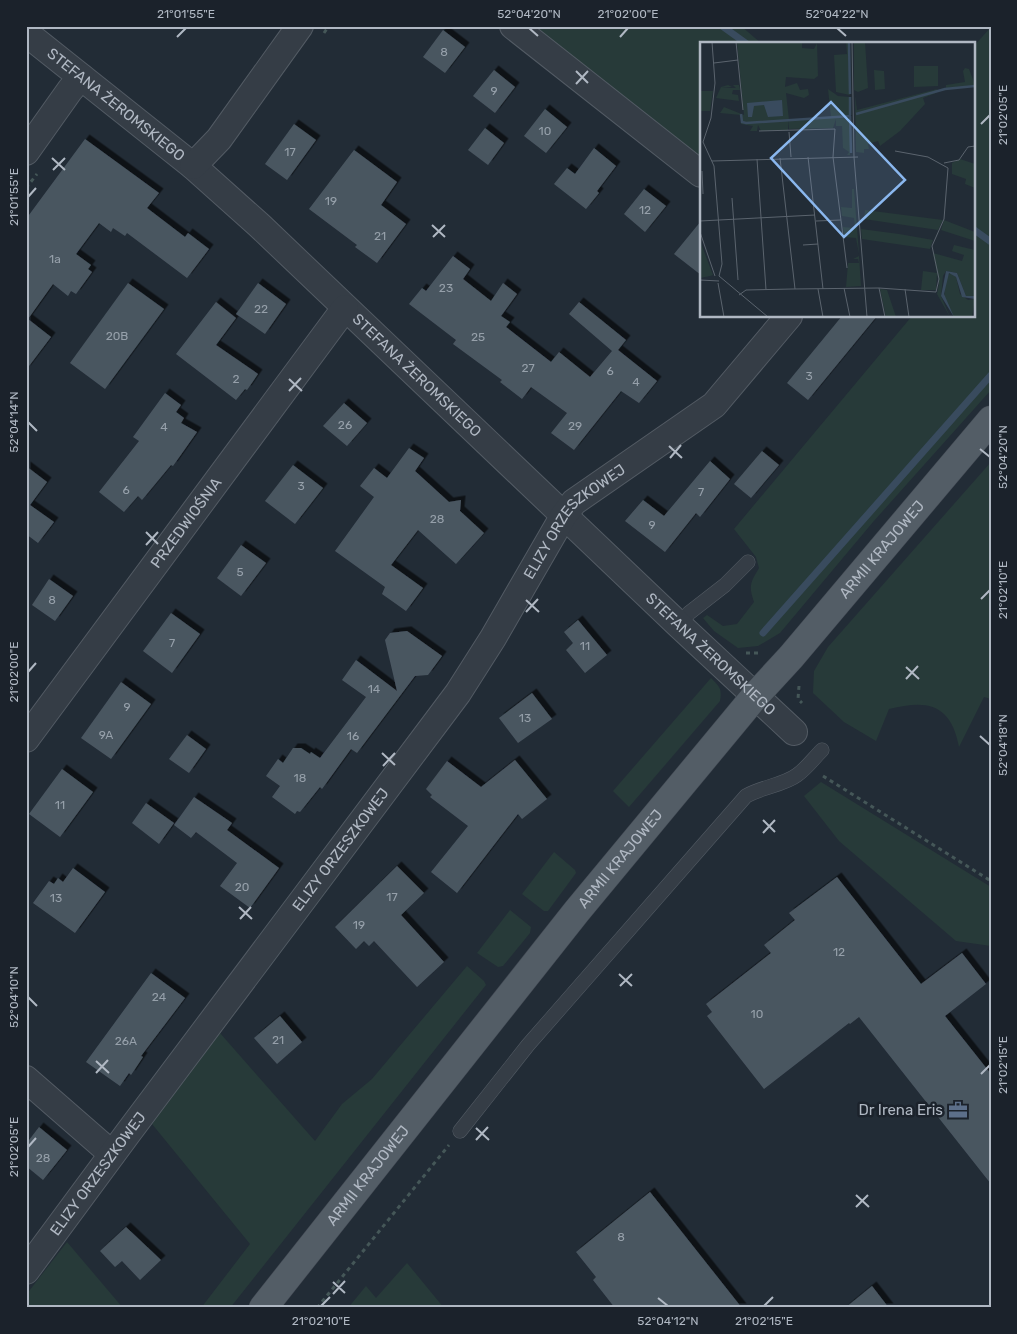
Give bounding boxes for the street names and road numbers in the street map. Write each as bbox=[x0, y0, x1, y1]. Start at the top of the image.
street label: STEFANA ŻEROMSKIEGO bbox=[44, 44, 188, 165]
street label: STEFANA ŻEROMSKIEGO bbox=[349, 310, 485, 441]
street label: ELIZY ORZESZKOWEJ bbox=[520, 460, 629, 582]
street label: PRZEDWIOŚNIA bbox=[147, 474, 225, 572]
street label: ARMII KRAJOWEJ bbox=[835, 497, 928, 602]
street label: STEFANA ŻEROMSKIEGO bbox=[642, 589, 779, 719]
street label: ELIZY ORZESZKOWEJ bbox=[289, 784, 393, 915]
street label: ARMII KRAJOWEJ bbox=[574, 806, 666, 912]
street label: ELIZY ORZESZKOWEJ bbox=[46, 1108, 150, 1239]
street label: ARMII KRAJOWEJ bbox=[323, 1122, 413, 1229]

